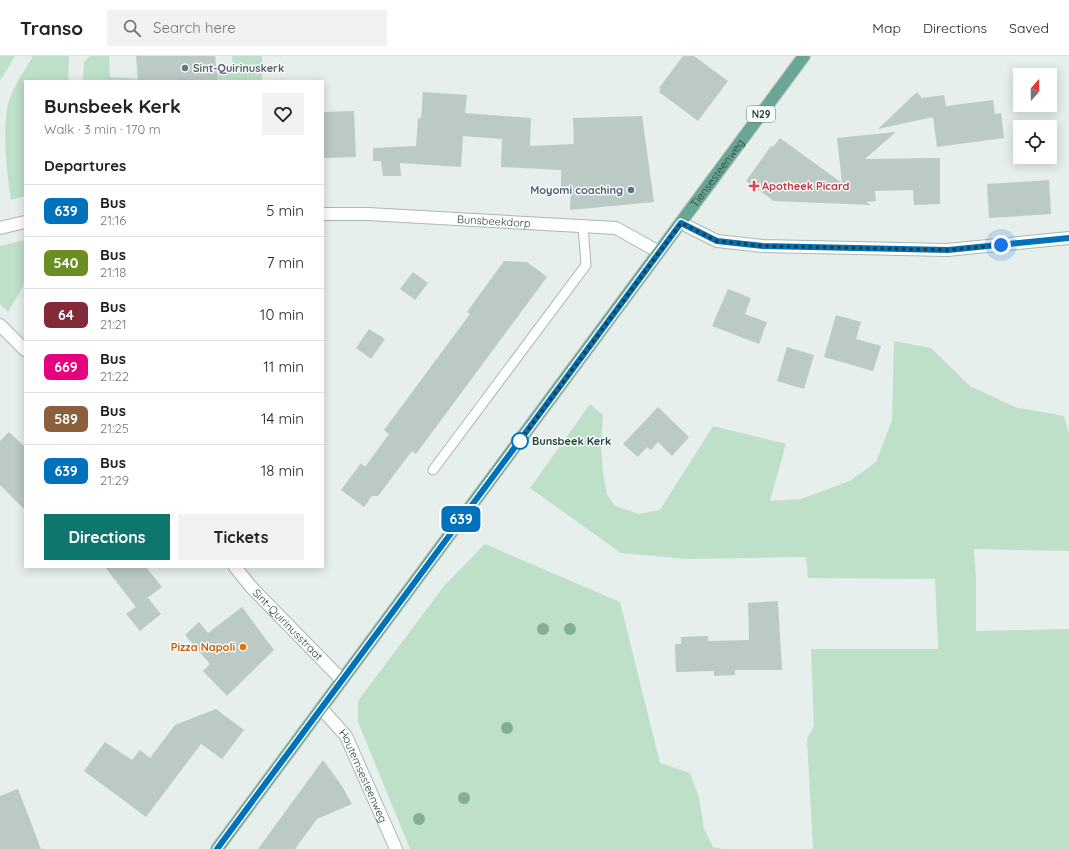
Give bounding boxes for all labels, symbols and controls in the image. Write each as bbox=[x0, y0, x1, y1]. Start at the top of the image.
search box bbox=[107, 10, 387, 46]
text: Transo bbox=[20, 16, 83, 40]
icon: search bbox=[121, 17, 143, 39]
text: Search here bbox=[153, 18, 236, 37]
text: Map bbox=[872, 19, 901, 37]
text: Directions bbox=[923, 19, 987, 37]
text: Saved bbox=[1009, 19, 1049, 37]
place label: Sint-Quirinuskerk bbox=[193, 61, 284, 75]
marker: Sint-Quirinuskerk bbox=[180, 63, 190, 73]
north arrow bbox=[1013, 68, 1057, 112]
map controls bbox=[1013, 68, 1057, 164]
button: heart bbox=[262, 93, 304, 135]
text: Bunsbeek Kerk bbox=[44, 94, 181, 118]
road number: N29 bbox=[747, 106, 775, 122]
button: locate bbox=[1013, 120, 1057, 164]
text: Walk · 3 min · 170 m bbox=[44, 121, 161, 137]
street label: Tiensesteenweg bbox=[687, 136, 747, 210]
text: Departures bbox=[44, 156, 126, 175]
place label: Apotheek Picard bbox=[762, 179, 849, 193]
marker: Apotheek Picard bbox=[749, 181, 759, 191]
place label: Moyomi coaching bbox=[530, 183, 623, 197]
marker: Moyomi coaching bbox=[626, 185, 636, 195]
text: Bus bbox=[100, 193, 126, 212]
text: 5 min bbox=[266, 201, 304, 220]
text: 639 bbox=[54, 202, 78, 220]
text: 21:16 bbox=[100, 212, 126, 228]
street label: Bunsbeekdorp bbox=[456, 212, 531, 230]
your location bbox=[991, 235, 1011, 255]
text: Bus bbox=[100, 245, 126, 264]
text: 7 min bbox=[267, 253, 304, 272]
text: 540 bbox=[54, 254, 78, 272]
text: 21:18 bbox=[100, 264, 126, 280]
text: Bus bbox=[100, 297, 126, 316]
text: 10 min bbox=[260, 305, 304, 324]
text: 64 bbox=[58, 306, 74, 324]
text: 21:21 bbox=[100, 316, 126, 332]
text: Bus bbox=[100, 349, 126, 368]
text: 11 min bbox=[263, 357, 304, 376]
text: 669 bbox=[54, 358, 78, 376]
text: 21:22 bbox=[100, 368, 129, 384]
text: Bus bbox=[100, 401, 126, 420]
text: 14 min bbox=[261, 409, 304, 428]
text: 589 bbox=[54, 410, 78, 428]
text: 21:25 bbox=[100, 420, 129, 436]
marker: Bunsbeek Kerk bbox=[511, 432, 529, 450]
place label: Bunsbeek Kerk bbox=[532, 434, 611, 448]
text: Bus bbox=[100, 453, 126, 472]
text: 18 min bbox=[261, 461, 304, 480]
text: 639 bbox=[54, 462, 78, 480]
text: 21:29 bbox=[100, 472, 129, 488]
line badge: 639 bbox=[438, 506, 484, 532]
text: 639 bbox=[449, 510, 473, 528]
button: Directions bbox=[44, 514, 170, 560]
button: Tickets bbox=[178, 514, 304, 560]
street label: Sint-Quirinusstraat bbox=[250, 586, 326, 663]
place label: Pizza Napoli bbox=[171, 640, 235, 654]
marker: Pizza Napoli bbox=[238, 642, 248, 652]
street label: Houtemsesteenweg bbox=[336, 726, 390, 825]

